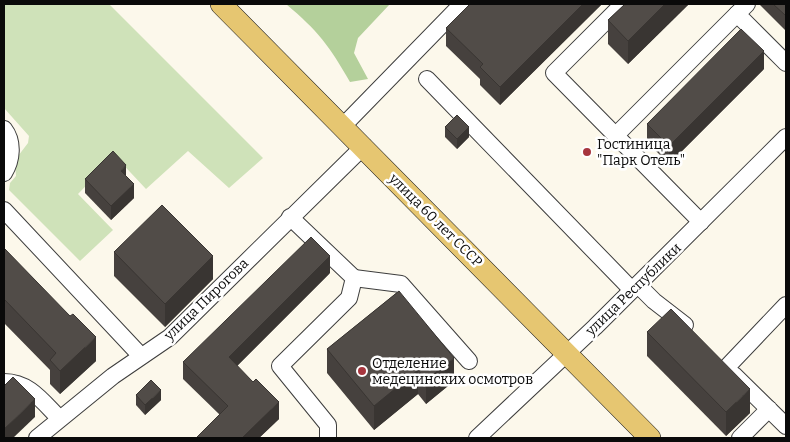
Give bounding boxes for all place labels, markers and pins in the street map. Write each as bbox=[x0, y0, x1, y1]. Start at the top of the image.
place label: Гостиница "Парк Отель" bbox=[597, 136, 685, 169]
marker: Гостиница "Парк Отель" bbox=[581, 146, 593, 158]
place label: Отделение медецинских осмотров bbox=[372, 355, 533, 388]
marker: Отделение медецинских осмотров bbox=[356, 365, 368, 377]

